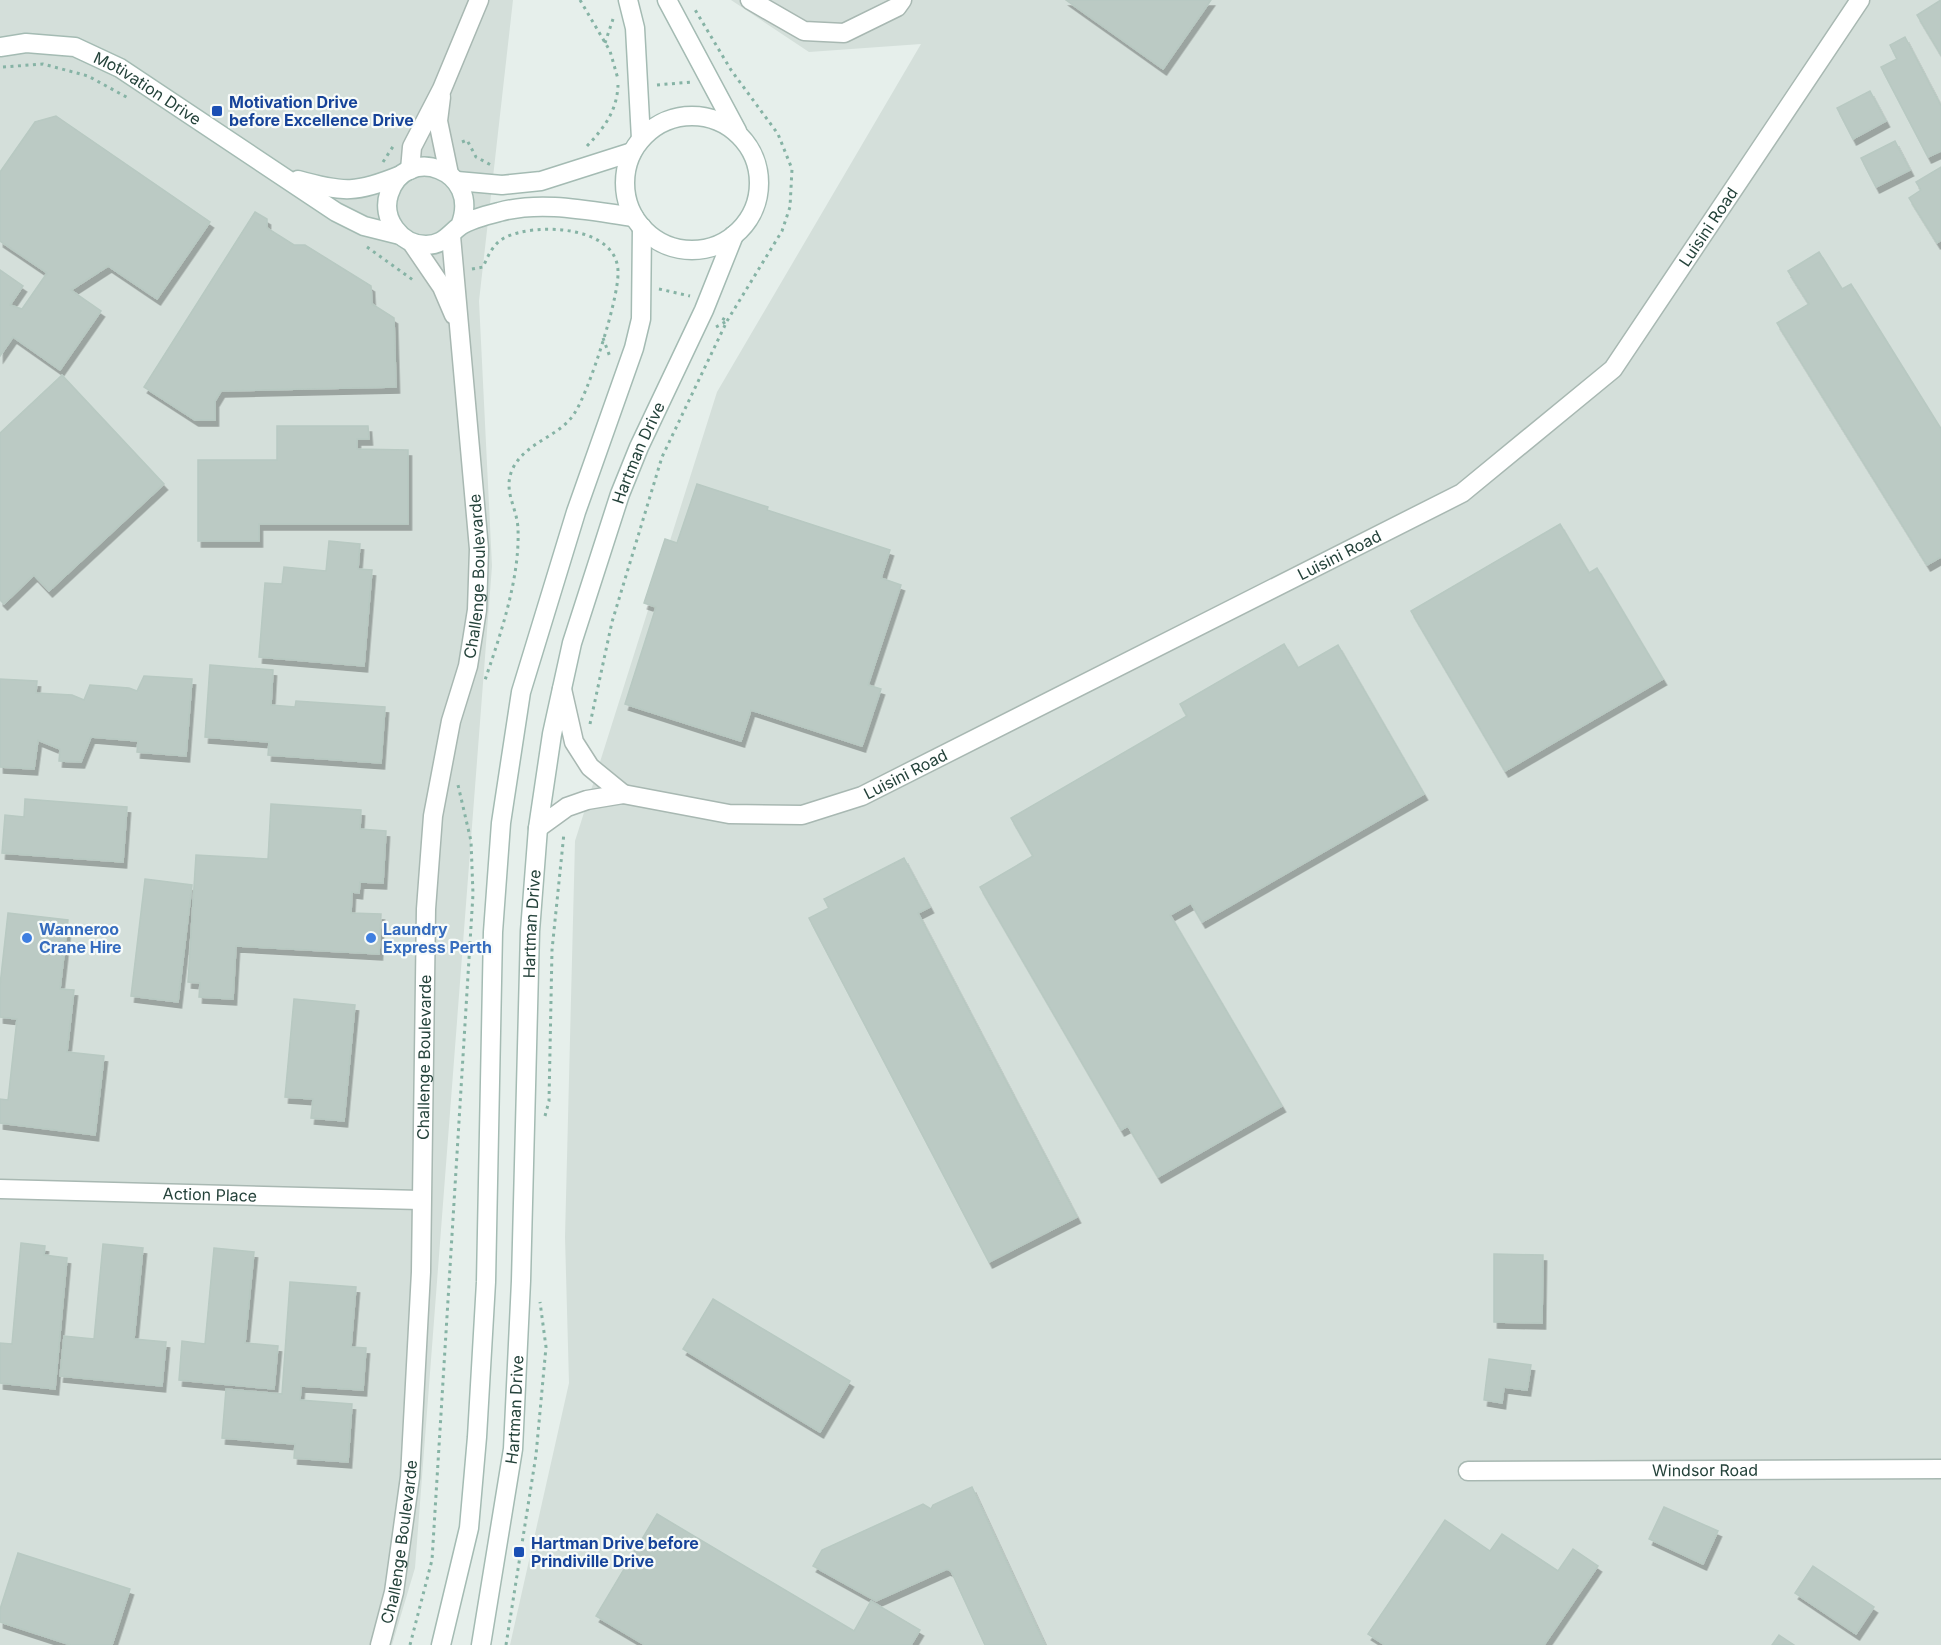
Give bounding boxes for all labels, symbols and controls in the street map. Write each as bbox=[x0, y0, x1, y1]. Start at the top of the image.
street label: Motivation Drive bbox=[91, 47, 205, 129]
place label: Motivation Drive before Excellence Drive bbox=[229, 92, 414, 130]
marker: Motivation Drive before Excellence Drive bbox=[210, 104, 224, 118]
street label: Luisini Road bbox=[1675, 183, 1742, 270]
street label: Hartman Drive bbox=[608, 399, 669, 506]
street label: Challenge Boulevarde bbox=[459, 493, 489, 660]
street label: Luisini Road bbox=[1294, 526, 1384, 584]
street label: Luisini Road bbox=[860, 745, 951, 804]
street label: Hartman Drive bbox=[519, 869, 545, 979]
place label: Wanneroo Crane Hire bbox=[39, 919, 122, 957]
place label: Laundry Express Perth bbox=[383, 919, 492, 957]
marker: Wanneroo Crane Hire bbox=[20, 931, 34, 945]
marker: Laundry Express Perth bbox=[364, 931, 378, 945]
street label: Challenge Boulevarde bbox=[413, 974, 435, 1140]
street label: Action Place bbox=[162, 1183, 257, 1206]
street label: Hartman Drive bbox=[501, 1355, 527, 1466]
street label: Challenge Boulevarde bbox=[376, 1460, 421, 1626]
street label: Windsor Road bbox=[1652, 1460, 1758, 1480]
place label: Hartman Drive before Prindiville Drive bbox=[531, 1533, 699, 1571]
marker: Hartman Drive before Prindiville Drive bbox=[512, 1545, 526, 1559]

